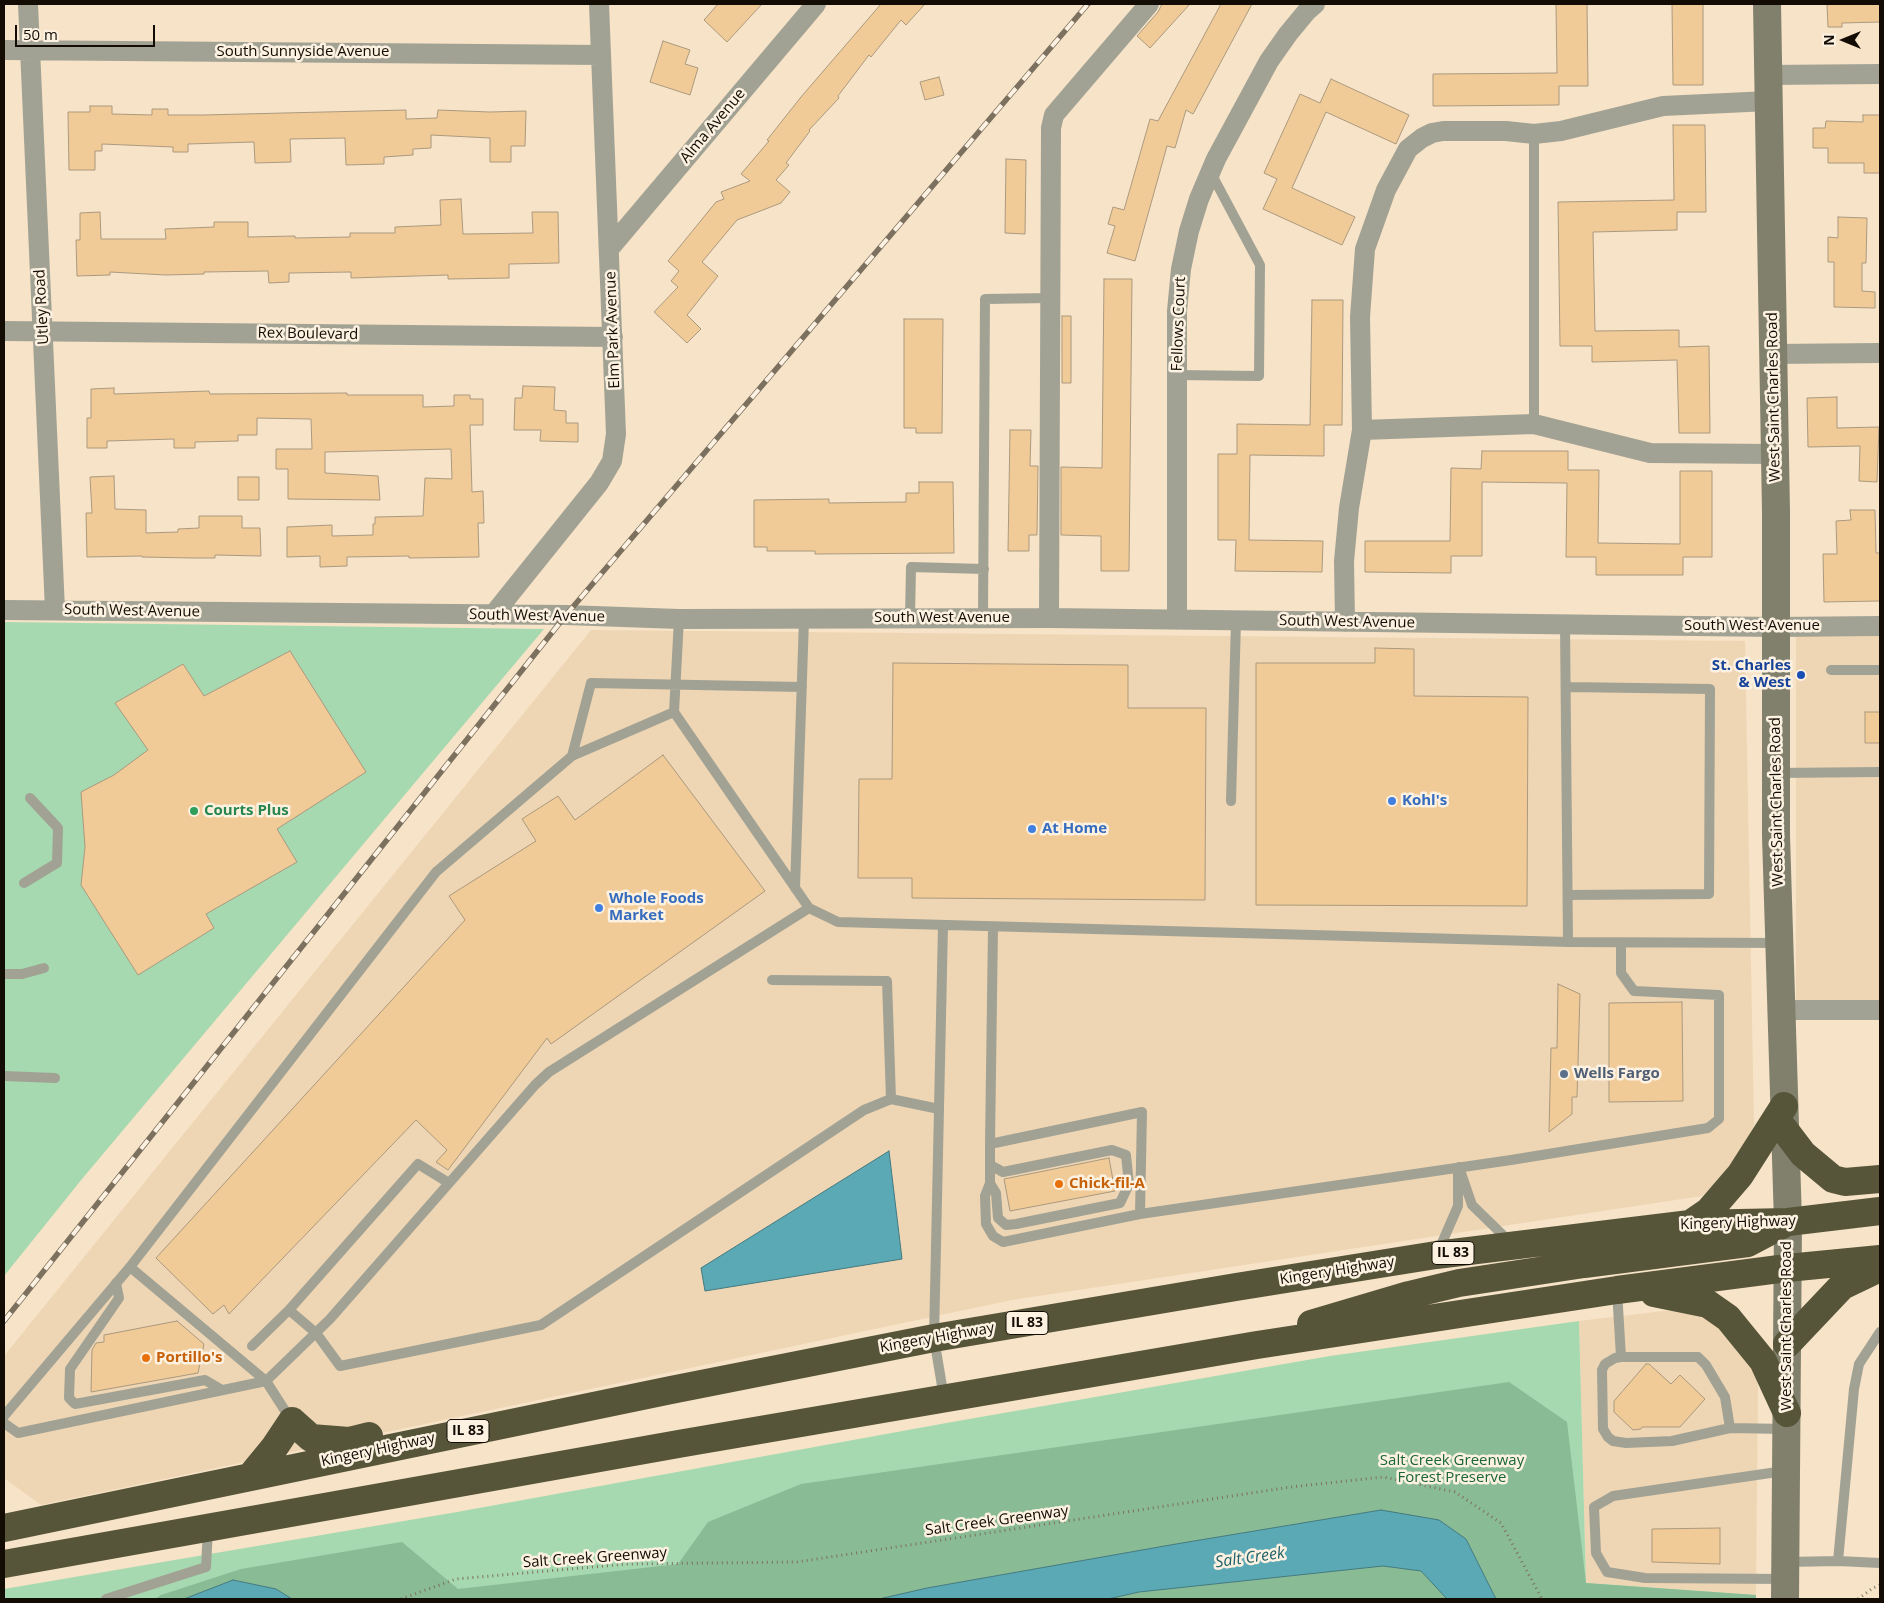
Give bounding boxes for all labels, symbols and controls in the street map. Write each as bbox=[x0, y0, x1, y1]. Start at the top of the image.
scale bar bbox=[18, 15, 158, 47]
north arrow bbox=[1819, 15, 1869, 65]
text: 50 m bbox=[23, 24, 58, 44]
text: N bbox=[1819, 34, 1838, 46]
street label: South Sunnyside Avenue bbox=[217, 43, 389, 61]
street label: Alma Avenue bbox=[677, 85, 749, 167]
street label: Utley Road bbox=[31, 269, 53, 345]
street label: Elm Park Avenue bbox=[602, 271, 624, 389]
street label: Fellows Court bbox=[1168, 276, 1190, 372]
street label: West Saint Charles Road bbox=[1764, 312, 1784, 482]
street label: Rex Boulevard bbox=[258, 324, 358, 344]
street label: South West Avenue bbox=[64, 601, 200, 621]
street label: South West Avenue bbox=[469, 606, 605, 626]
street label: South West Avenue bbox=[874, 609, 1010, 627]
street label: South West Avenue bbox=[1279, 612, 1415, 632]
street label: South West Avenue bbox=[1684, 617, 1820, 635]
place label: St. Charles & West bbox=[1712, 657, 1791, 692]
marker: St. Charles & West bbox=[1795, 669, 1807, 681]
street label: West Saint Charles Road bbox=[1767, 717, 1787, 887]
place label: Kohl's bbox=[1402, 792, 1447, 810]
marker: Kohl's bbox=[1386, 795, 1398, 807]
place label: Courts Plus bbox=[204, 802, 289, 820]
marker: Courts Plus bbox=[188, 805, 200, 817]
place label: At Home bbox=[1042, 820, 1107, 838]
marker: At Home bbox=[1026, 823, 1038, 835]
place label: Whole Foods Market bbox=[609, 890, 704, 925]
marker: Whole Foods Market bbox=[593, 902, 605, 914]
place label: Wells Fargo bbox=[1574, 1065, 1660, 1083]
marker: Wells Fargo bbox=[1558, 1068, 1570, 1080]
place label: Chick-fil-A bbox=[1069, 1175, 1145, 1193]
marker: Chick-fil-A bbox=[1053, 1178, 1065, 1190]
street label: Kingery Highway bbox=[1680, 1212, 1796, 1234]
street label: West Saint Charles Road bbox=[1778, 1241, 1796, 1411]
road number: IL 83 bbox=[1432, 1242, 1474, 1264]
street label: Kingery Highway bbox=[1278, 1253, 1396, 1289]
road number: IL 83 bbox=[1006, 1312, 1048, 1335]
street label: Kingery Highway bbox=[878, 1319, 996, 1357]
place label: Portillo's bbox=[156, 1349, 222, 1367]
marker: Portillo's bbox=[140, 1352, 152, 1364]
road number: IL 83 bbox=[447, 1420, 489, 1442]
street label: Kingery Highway bbox=[319, 1429, 437, 1471]
park label: Salt Creek Greenway Forest Preserve bbox=[1380, 1452, 1524, 1487]
street label: Salt Creek Greenway bbox=[924, 1502, 1070, 1540]
street label: Salt Creek Greenway bbox=[522, 1544, 668, 1572]
water label: Salt Creek bbox=[1214, 1544, 1286, 1572]

